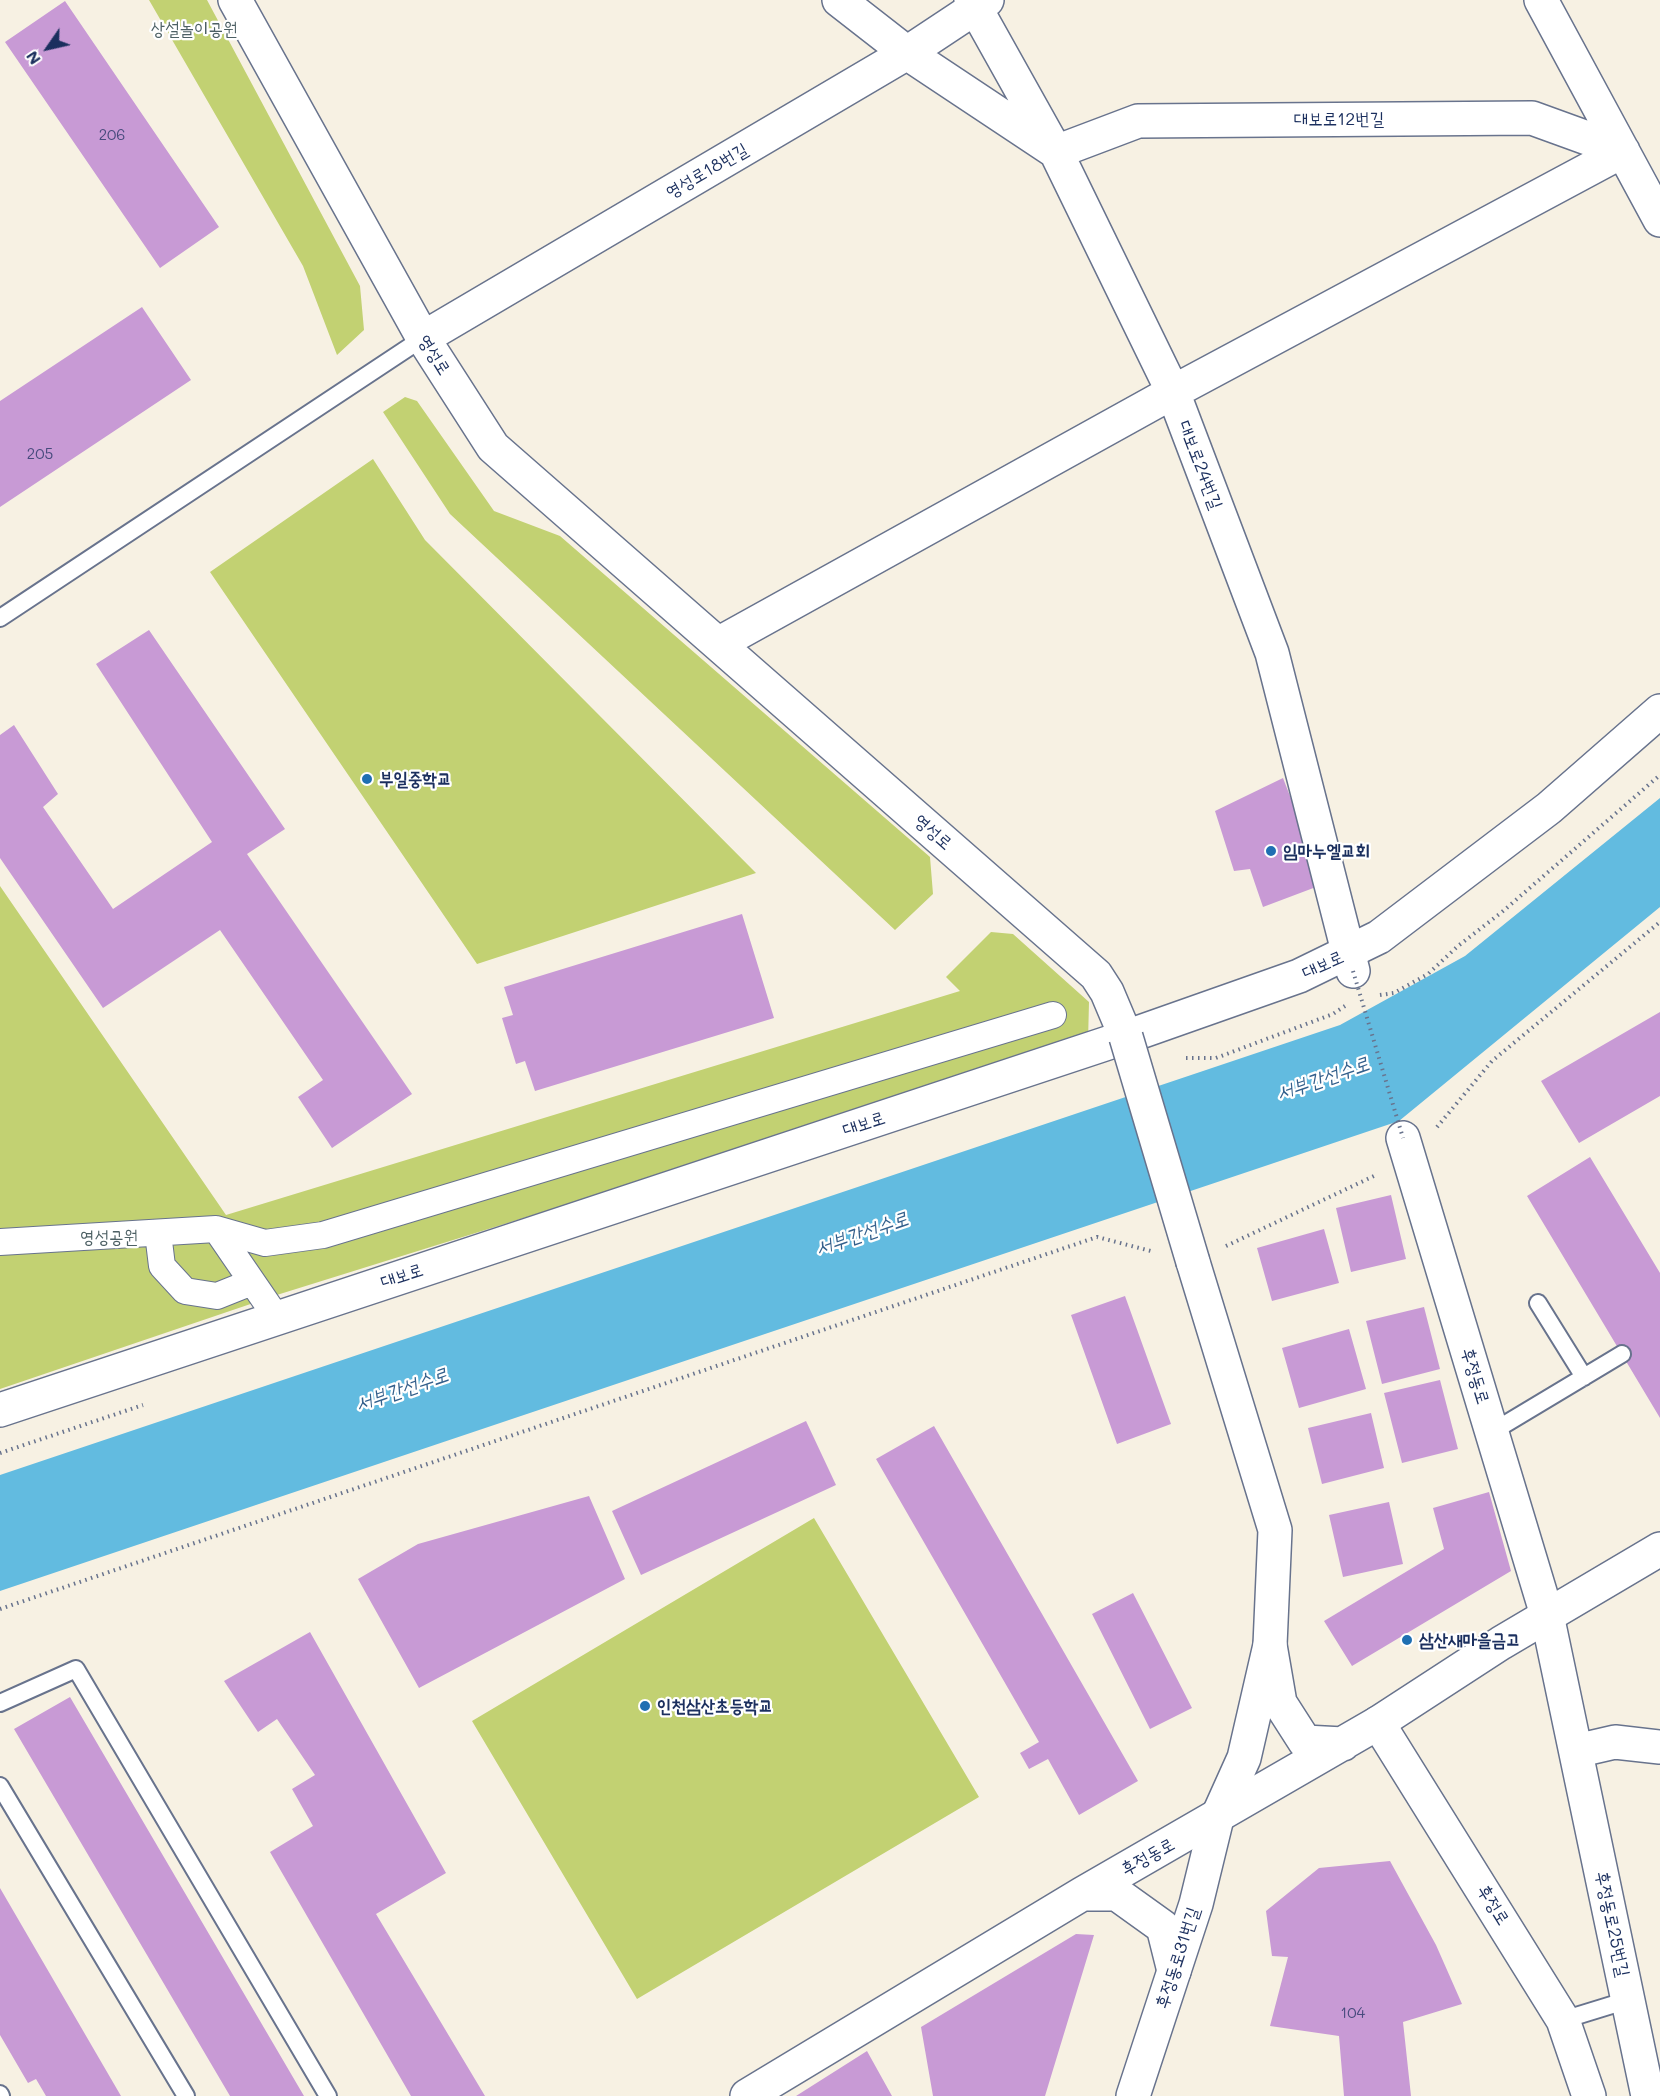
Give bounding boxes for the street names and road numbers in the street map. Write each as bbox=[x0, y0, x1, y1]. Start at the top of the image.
street label: 대보로12번길 bbox=[1294, 108, 1384, 130]
street label: 영성로18번길 bbox=[662, 139, 752, 203]
street label: 영성로 bbox=[413, 331, 455, 379]
street label: 대보로24번길 bbox=[1173, 418, 1227, 512]
street label: 영성로 bbox=[910, 810, 956, 854]
street label: 대보로 bbox=[1299, 946, 1347, 984]
street label: 대보로 bbox=[840, 1107, 888, 1141]
street label: 대보로 bbox=[378, 1259, 426, 1293]
street label: 후정동로 bbox=[1456, 1345, 1494, 1407]
street label: 후정동로 bbox=[1117, 1834, 1179, 1880]
street label: 후정동로25번길 bbox=[1590, 1869, 1634, 1979]
street label: 후정로 bbox=[1472, 1881, 1514, 1929]
street label: 후정동로31번길 bbox=[1151, 1904, 1205, 2012]

